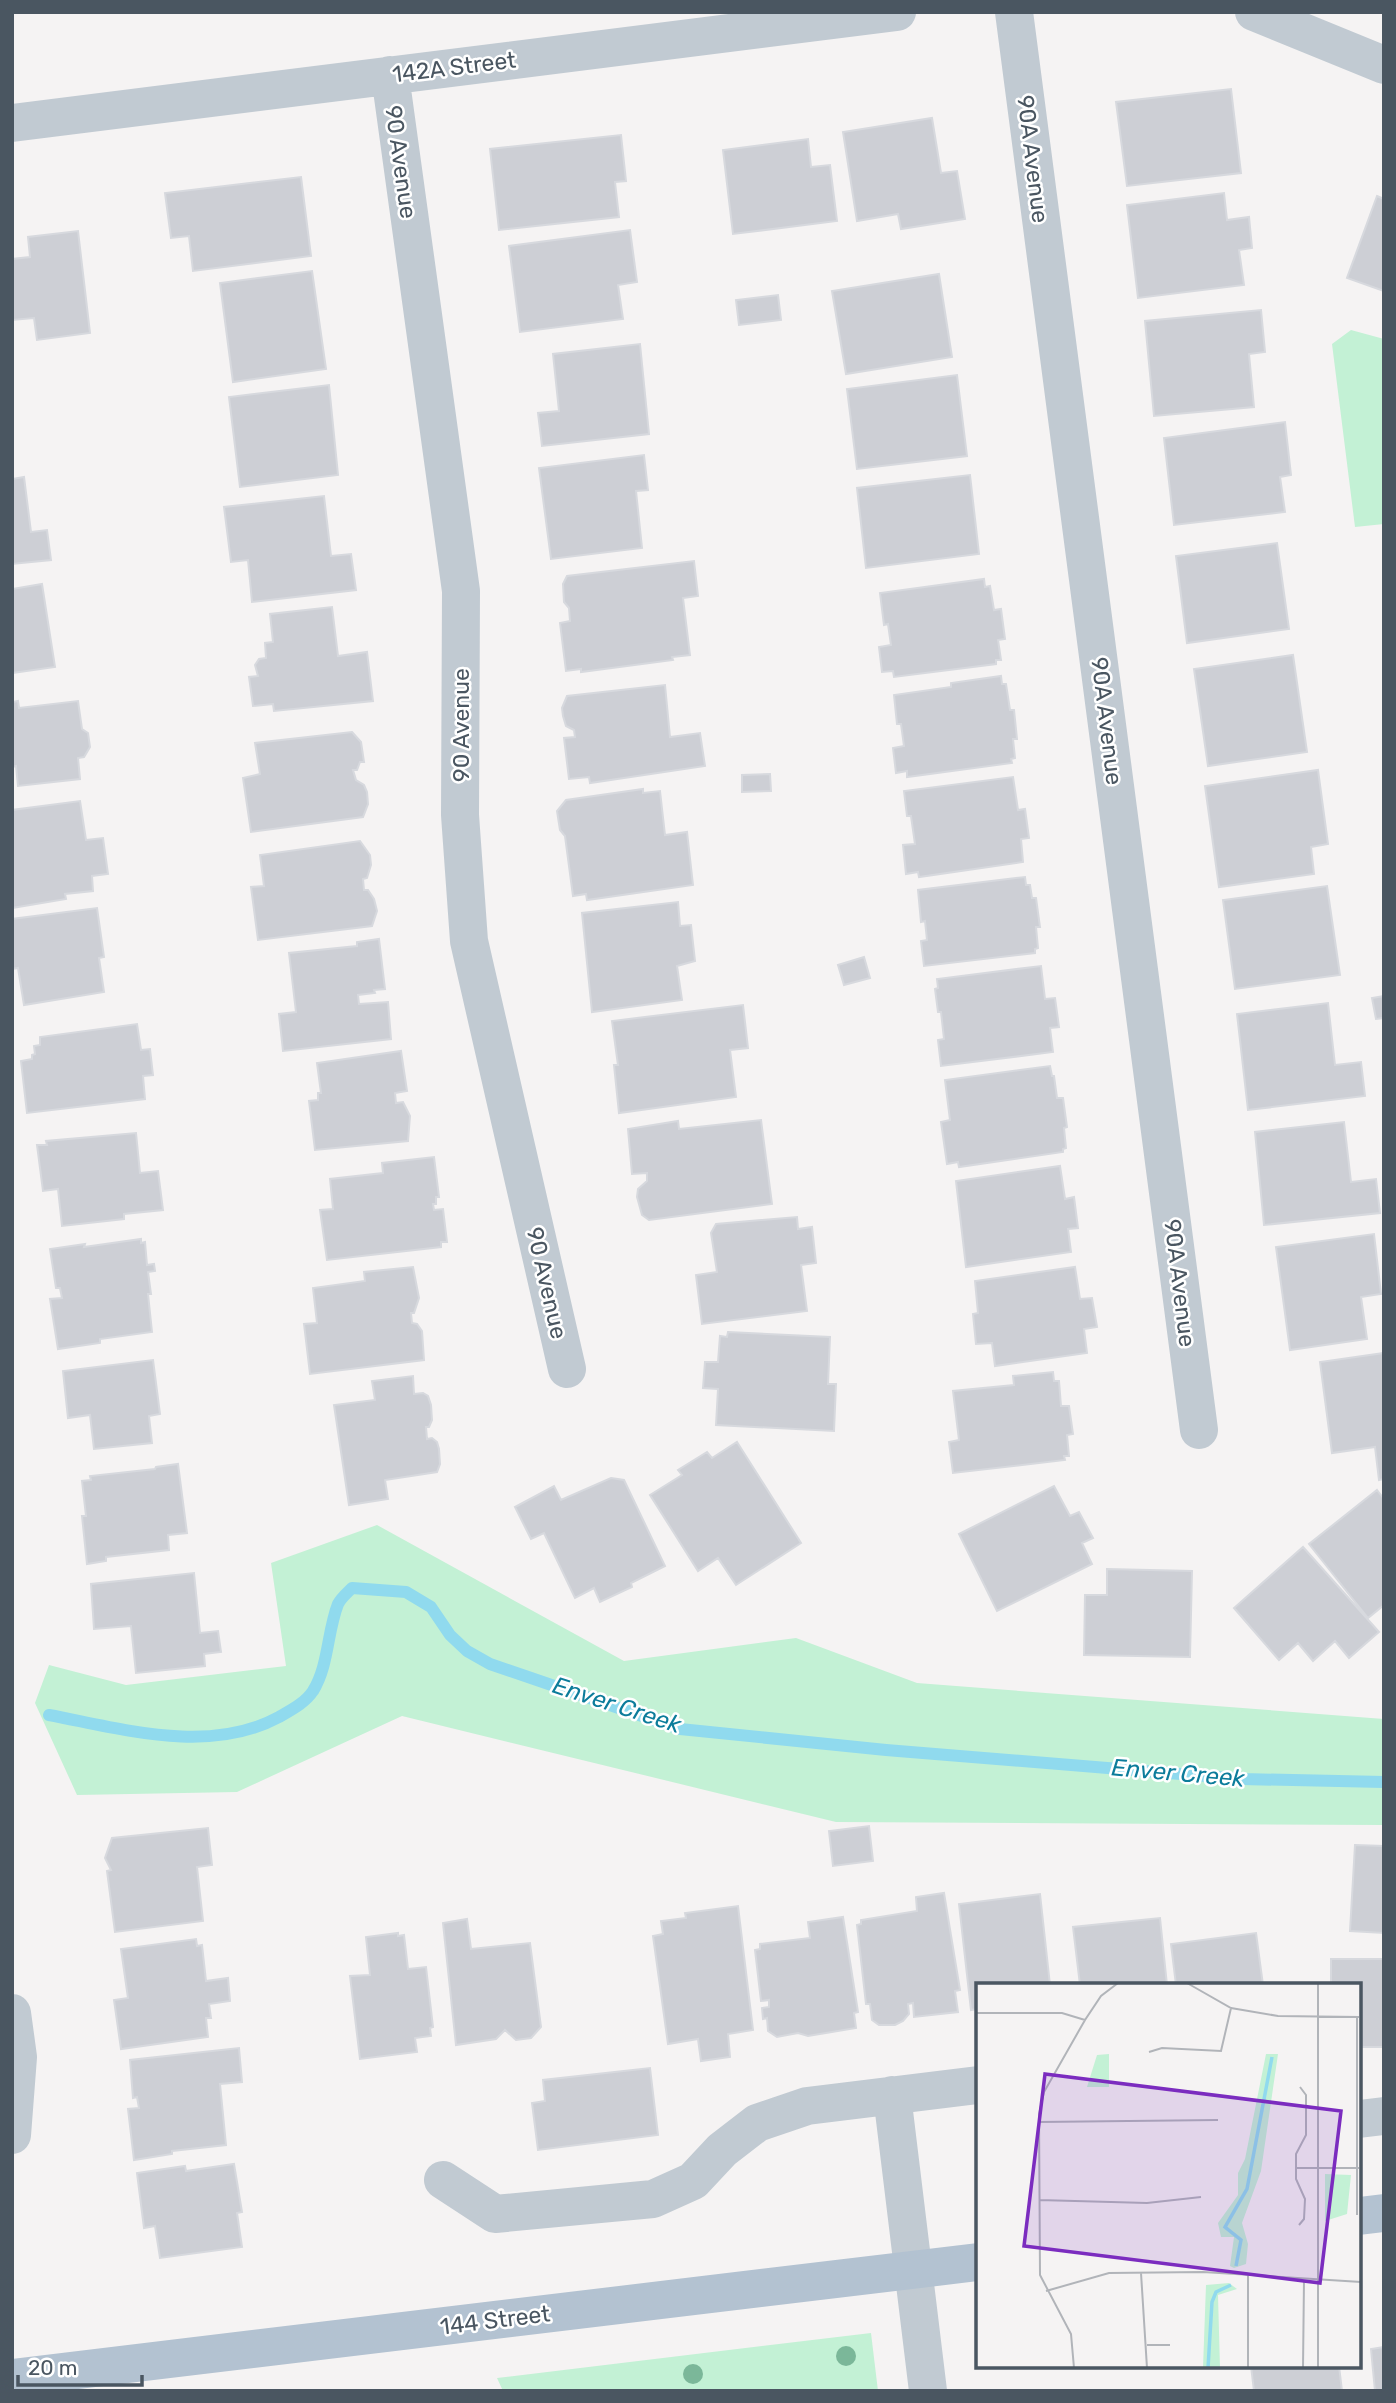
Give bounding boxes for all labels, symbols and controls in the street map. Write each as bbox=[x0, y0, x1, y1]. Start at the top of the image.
street label: 142A Street bbox=[390, 46, 518, 88]
street label: 90A Avenue bbox=[1011, 93, 1055, 225]
street label: 90 Avenue bbox=[379, 104, 423, 220]
street label: 90A Avenue bbox=[1085, 655, 1129, 787]
street label: 90 Avenue bbox=[447, 668, 475, 782]
street label: 90A Avenue bbox=[1158, 1217, 1202, 1349]
street label: 90 Avenue bbox=[521, 1224, 573, 1342]
water label: Enver Creek bbox=[549, 1671, 685, 1739]
water label: Enver Creek bbox=[1110, 1753, 1246, 1793]
inset map bbox=[976, 1983, 1361, 2368]
street label: 144 Street bbox=[438, 2299, 552, 2341]
scale bar bbox=[18, 2344, 142, 2388]
text: 20 m bbox=[28, 2355, 77, 2380]

